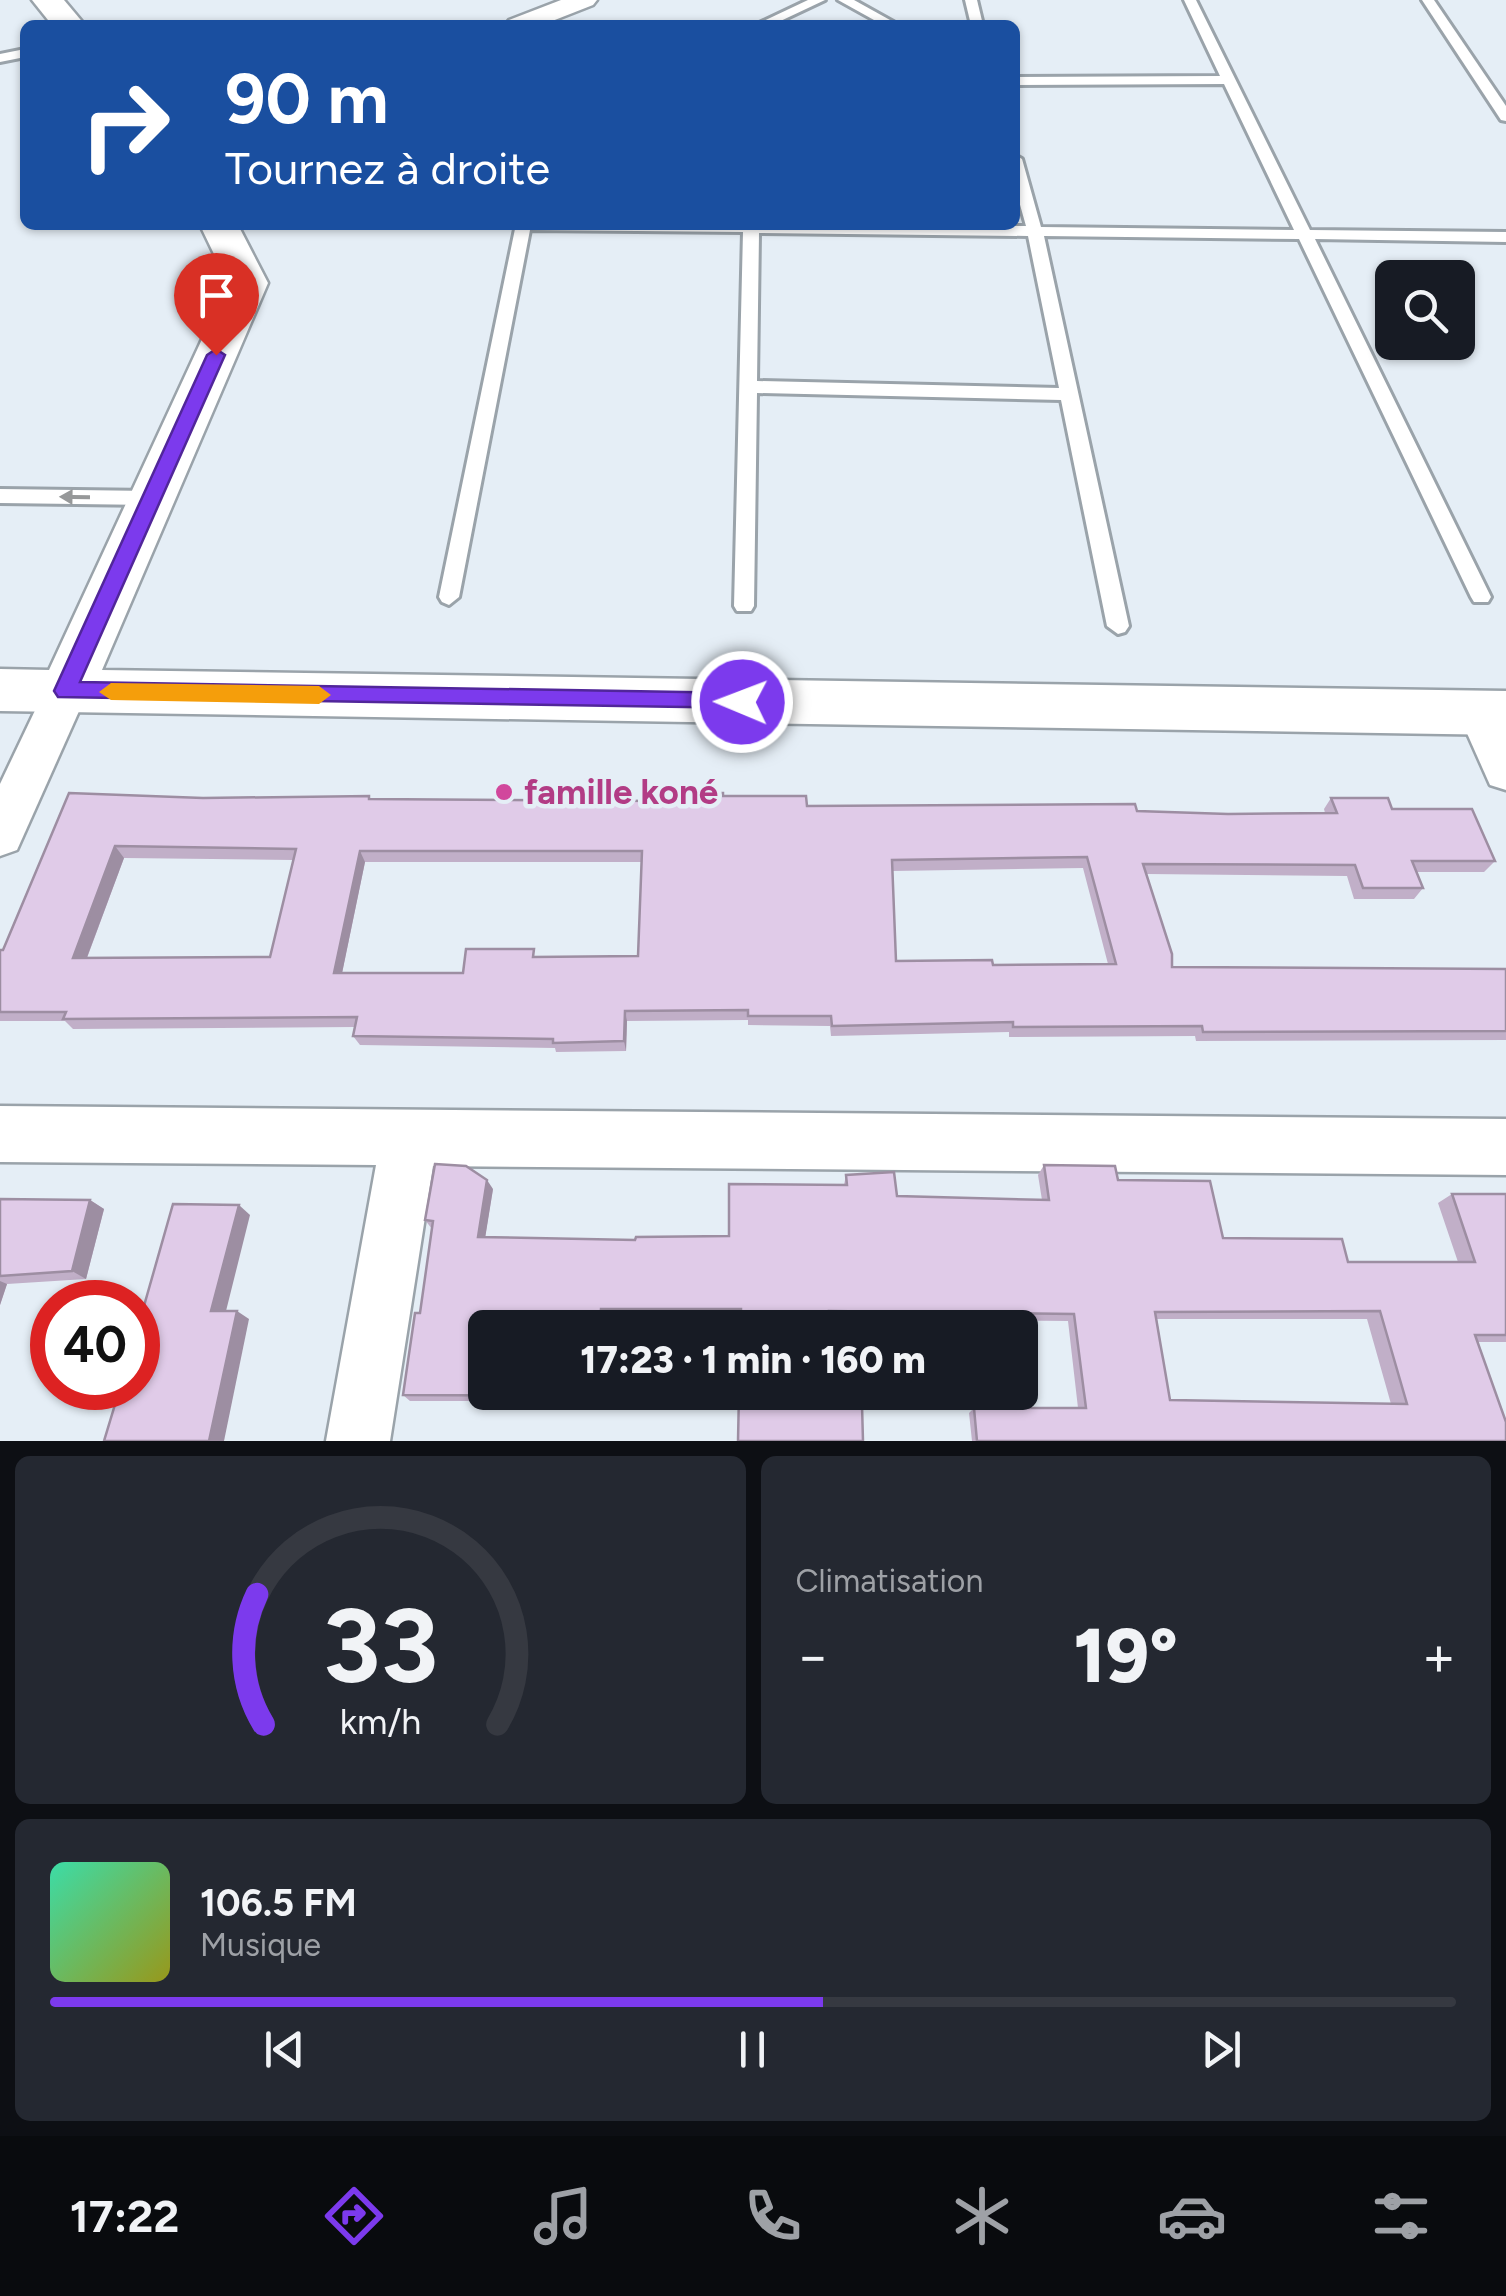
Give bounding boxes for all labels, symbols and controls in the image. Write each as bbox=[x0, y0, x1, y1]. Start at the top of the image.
text: 90 m bbox=[225, 56, 389, 141]
icon: right bbox=[60, 60, 190, 190]
text: Tournez à droite bbox=[225, 141, 550, 195]
pin bbox=[174, 253, 259, 356]
map controls bbox=[1375, 260, 1475, 360]
button: search bbox=[1375, 260, 1475, 360]
icon: arrive bbox=[189, 268, 244, 323]
one-way arrow bbox=[59, 489, 91, 505]
position arrow bbox=[690, 650, 794, 754]
place label: famille koné bbox=[524, 771, 718, 813]
marker: famille koné bbox=[493, 781, 515, 803]
speed limit sign: 40 bbox=[30, 1280, 160, 1410]
text: 17:23 · 1 min · 160 m bbox=[580, 1337, 926, 1383]
text: Climatisation bbox=[796, 1562, 983, 1600]
text: 33 bbox=[322, 1583, 438, 1708]
text: 19° bbox=[1073, 1611, 1178, 1701]
text: − bbox=[796, 1623, 830, 1689]
text: + bbox=[1422, 1623, 1456, 1689]
text: km/h bbox=[339, 1700, 421, 1743]
text: 106.5 FM bbox=[200, 1880, 357, 1926]
text: Musique bbox=[200, 1926, 321, 1964]
icon: previous bbox=[257, 2022, 312, 2077]
icon: pause bbox=[725, 2022, 780, 2077]
icon: next bbox=[1194, 2022, 1249, 2077]
icon: directions bbox=[319, 2181, 389, 2251]
icon: music bbox=[528, 2181, 598, 2251]
icon: phone bbox=[738, 2181, 808, 2251]
icon: climate bbox=[947, 2181, 1017, 2251]
icon: car bbox=[1157, 2181, 1227, 2251]
icon: filters bbox=[1366, 2181, 1436, 2251]
text: 17:22 bbox=[70, 2189, 179, 2243]

